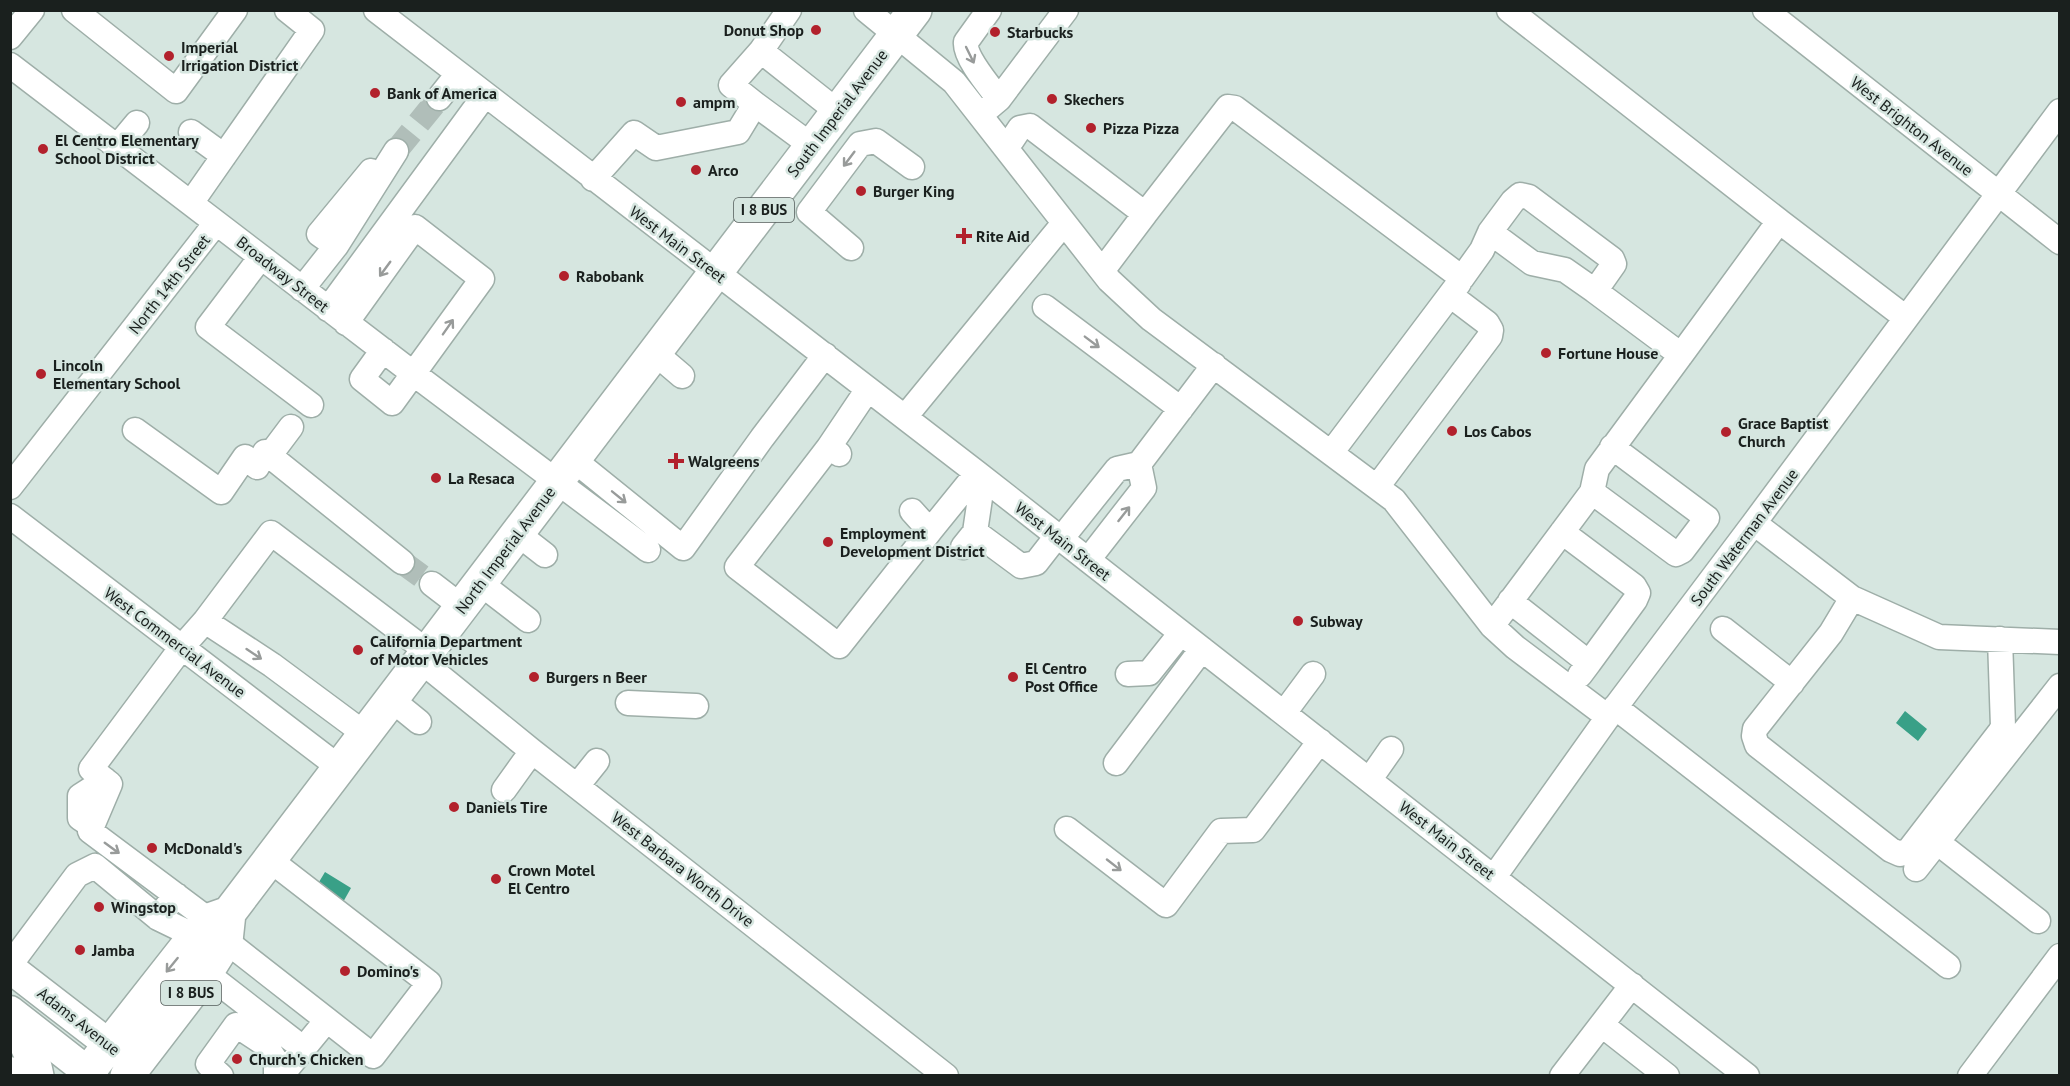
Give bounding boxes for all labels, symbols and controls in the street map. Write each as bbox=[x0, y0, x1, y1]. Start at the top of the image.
place label: Donut Shop bbox=[724, 20, 804, 40]
place label: Starbucks bbox=[1007, 22, 1074, 42]
marker: Donut Shop bbox=[809, 23, 823, 37]
marker: Starbucks bbox=[988, 25, 1002, 39]
place label: Imperial Irrigation District bbox=[181, 37, 299, 75]
street label: South Imperial Avenue bbox=[782, 45, 892, 181]
one-way arrow bbox=[964, 46, 976, 64]
marker: Imperial Irrigation District bbox=[162, 49, 176, 63]
street label: West Brighton Avenue bbox=[1847, 72, 1977, 180]
place label: Bank of America bbox=[387, 83, 497, 103]
marker: Bank of America bbox=[368, 86, 382, 100]
place label: Skechers bbox=[1064, 89, 1125, 109]
place label: ampm bbox=[693, 92, 735, 112]
marker: Skechers bbox=[1045, 92, 1059, 106]
marker: ampm bbox=[674, 95, 688, 109]
place label: Pizza Pizza bbox=[1103, 118, 1179, 138]
marker: Pizza Pizza bbox=[1084, 121, 1098, 135]
place label: El Centro Elementary School District bbox=[55, 130, 199, 168]
marker: El Centro Elementary School District bbox=[36, 142, 50, 156]
one-way arrow bbox=[842, 151, 855, 167]
place label: Arco bbox=[708, 160, 739, 180]
marker: Arco bbox=[689, 163, 703, 177]
place label: Burger King bbox=[873, 181, 955, 201]
marker: Burger King bbox=[854, 184, 868, 198]
road number: I 8 BUS bbox=[734, 198, 794, 222]
street label: West Main Street bbox=[626, 201, 731, 287]
place label: Rite Aid bbox=[976, 226, 1030, 246]
marker: Rite Aid bbox=[957, 229, 971, 243]
street label: North 14th Street bbox=[124, 230, 214, 338]
street label: Broadway Street bbox=[233, 232, 334, 317]
one-way arrow bbox=[379, 261, 391, 277]
place label: Rabobank bbox=[576, 266, 644, 286]
marker: Rabobank bbox=[557, 269, 571, 283]
one-way arrow bbox=[442, 319, 454, 335]
one-way arrow bbox=[1084, 335, 1100, 348]
place label: Fortune House bbox=[1558, 343, 1658, 363]
marker: Fortune House bbox=[1539, 346, 1553, 360]
place label: Lincoln Elementary School bbox=[53, 355, 180, 393]
marker: Lincoln Elementary School bbox=[34, 367, 48, 381]
place label: Grace Baptist Church bbox=[1738, 413, 1829, 451]
place label: Los Cabos bbox=[1464, 421, 1532, 441]
marker: Los Cabos bbox=[1445, 424, 1459, 438]
marker: Grace Baptist Church bbox=[1719, 425, 1733, 439]
place label: Walgreens bbox=[688, 451, 760, 471]
marker: Walgreens bbox=[669, 454, 683, 468]
street label: South Waterman Avenue bbox=[1686, 464, 1802, 610]
place label: La Resaca bbox=[448, 468, 515, 488]
marker: La Resaca bbox=[429, 471, 443, 485]
street label: North Imperial Avenue bbox=[451, 482, 559, 618]
one-way arrow bbox=[611, 490, 627, 503]
street label: West Main Street bbox=[1011, 497, 1115, 585]
one-way arrow bbox=[1117, 506, 1130, 522]
place label: Employment Development District bbox=[840, 523, 985, 561]
marker: Employment Development District bbox=[821, 535, 835, 549]
street label: West Commercial Avenue bbox=[100, 582, 250, 702]
place label: Subway bbox=[1310, 611, 1363, 631]
marker: Subway bbox=[1291, 614, 1305, 628]
place label: California Department of Motor Vehicles bbox=[370, 631, 522, 669]
marker: California Department of Motor Vehicles bbox=[351, 643, 365, 657]
one-way arrow bbox=[245, 648, 262, 660]
place label: El Centro Post Office bbox=[1025, 658, 1098, 696]
place label: Burgers n Beer bbox=[546, 667, 647, 687]
marker: Burgers n Beer bbox=[527, 670, 541, 684]
marker: El Centro Post Office bbox=[1006, 670, 1020, 684]
street label: West Main Street bbox=[1395, 796, 1499, 884]
place label: Daniels Tire bbox=[466, 797, 548, 817]
marker: Daniels Tire bbox=[447, 800, 461, 814]
street label: West Barbara Worth Drive bbox=[608, 807, 758, 931]
place label: McDonald's bbox=[164, 838, 243, 858]
one-way arrow bbox=[103, 841, 119, 854]
marker: McDonald's bbox=[145, 841, 159, 855]
one-way arrow bbox=[1105, 858, 1121, 871]
place label: Crown Motel El Centro bbox=[508, 860, 595, 898]
marker: Crown Motel El Centro bbox=[489, 872, 503, 886]
place label: Wingstop bbox=[111, 897, 176, 917]
marker: Wingstop bbox=[92, 900, 106, 914]
place label: Jamba bbox=[91, 940, 135, 960]
marker: Jamba bbox=[73, 943, 87, 957]
one-way arrow bbox=[166, 957, 179, 973]
place label: Domino's bbox=[357, 961, 419, 981]
marker: Domino's bbox=[338, 964, 352, 978]
road number: I 8 BUS bbox=[161, 981, 221, 1005]
street label: Adams Avenue bbox=[34, 983, 124, 1059]
place label: Church's Chicken bbox=[249, 1049, 363, 1069]
marker: Church's Chicken bbox=[230, 1052, 244, 1066]

